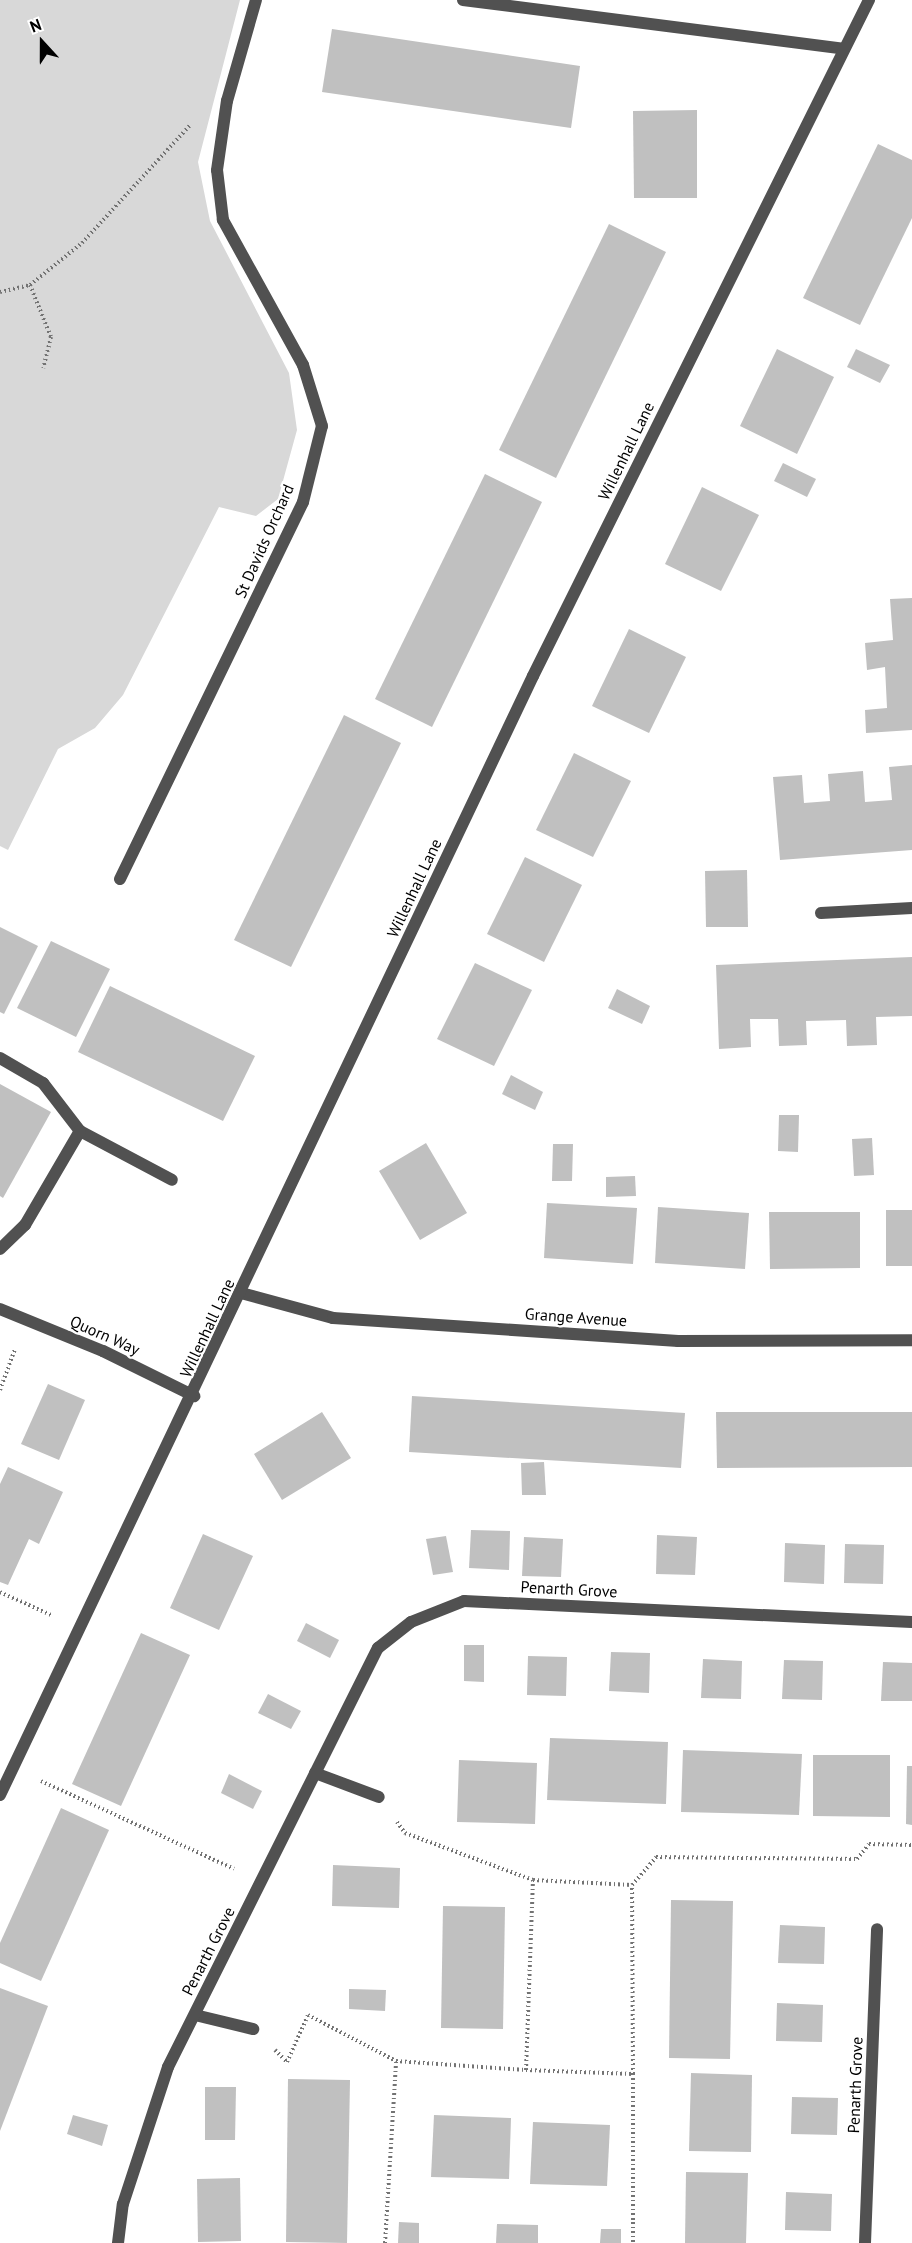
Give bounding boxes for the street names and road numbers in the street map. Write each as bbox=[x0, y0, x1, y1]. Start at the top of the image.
street label: Willenhall Lane bbox=[594, 399, 658, 503]
street label: St Davids Orchard bbox=[230, 481, 298, 601]
street label: Willenhall Lane bbox=[383, 836, 445, 940]
street label: Willenhall Lane bbox=[176, 1276, 238, 1380]
street label: Grange Avenue bbox=[524, 1304, 628, 1330]
street label: Quorn Way bbox=[67, 1311, 143, 1359]
street label: Penarth Grove bbox=[520, 1577, 618, 1601]
street label: Penarth Grove bbox=[177, 1904, 239, 1998]
street label: Penarth Grove bbox=[844, 2036, 866, 2134]

